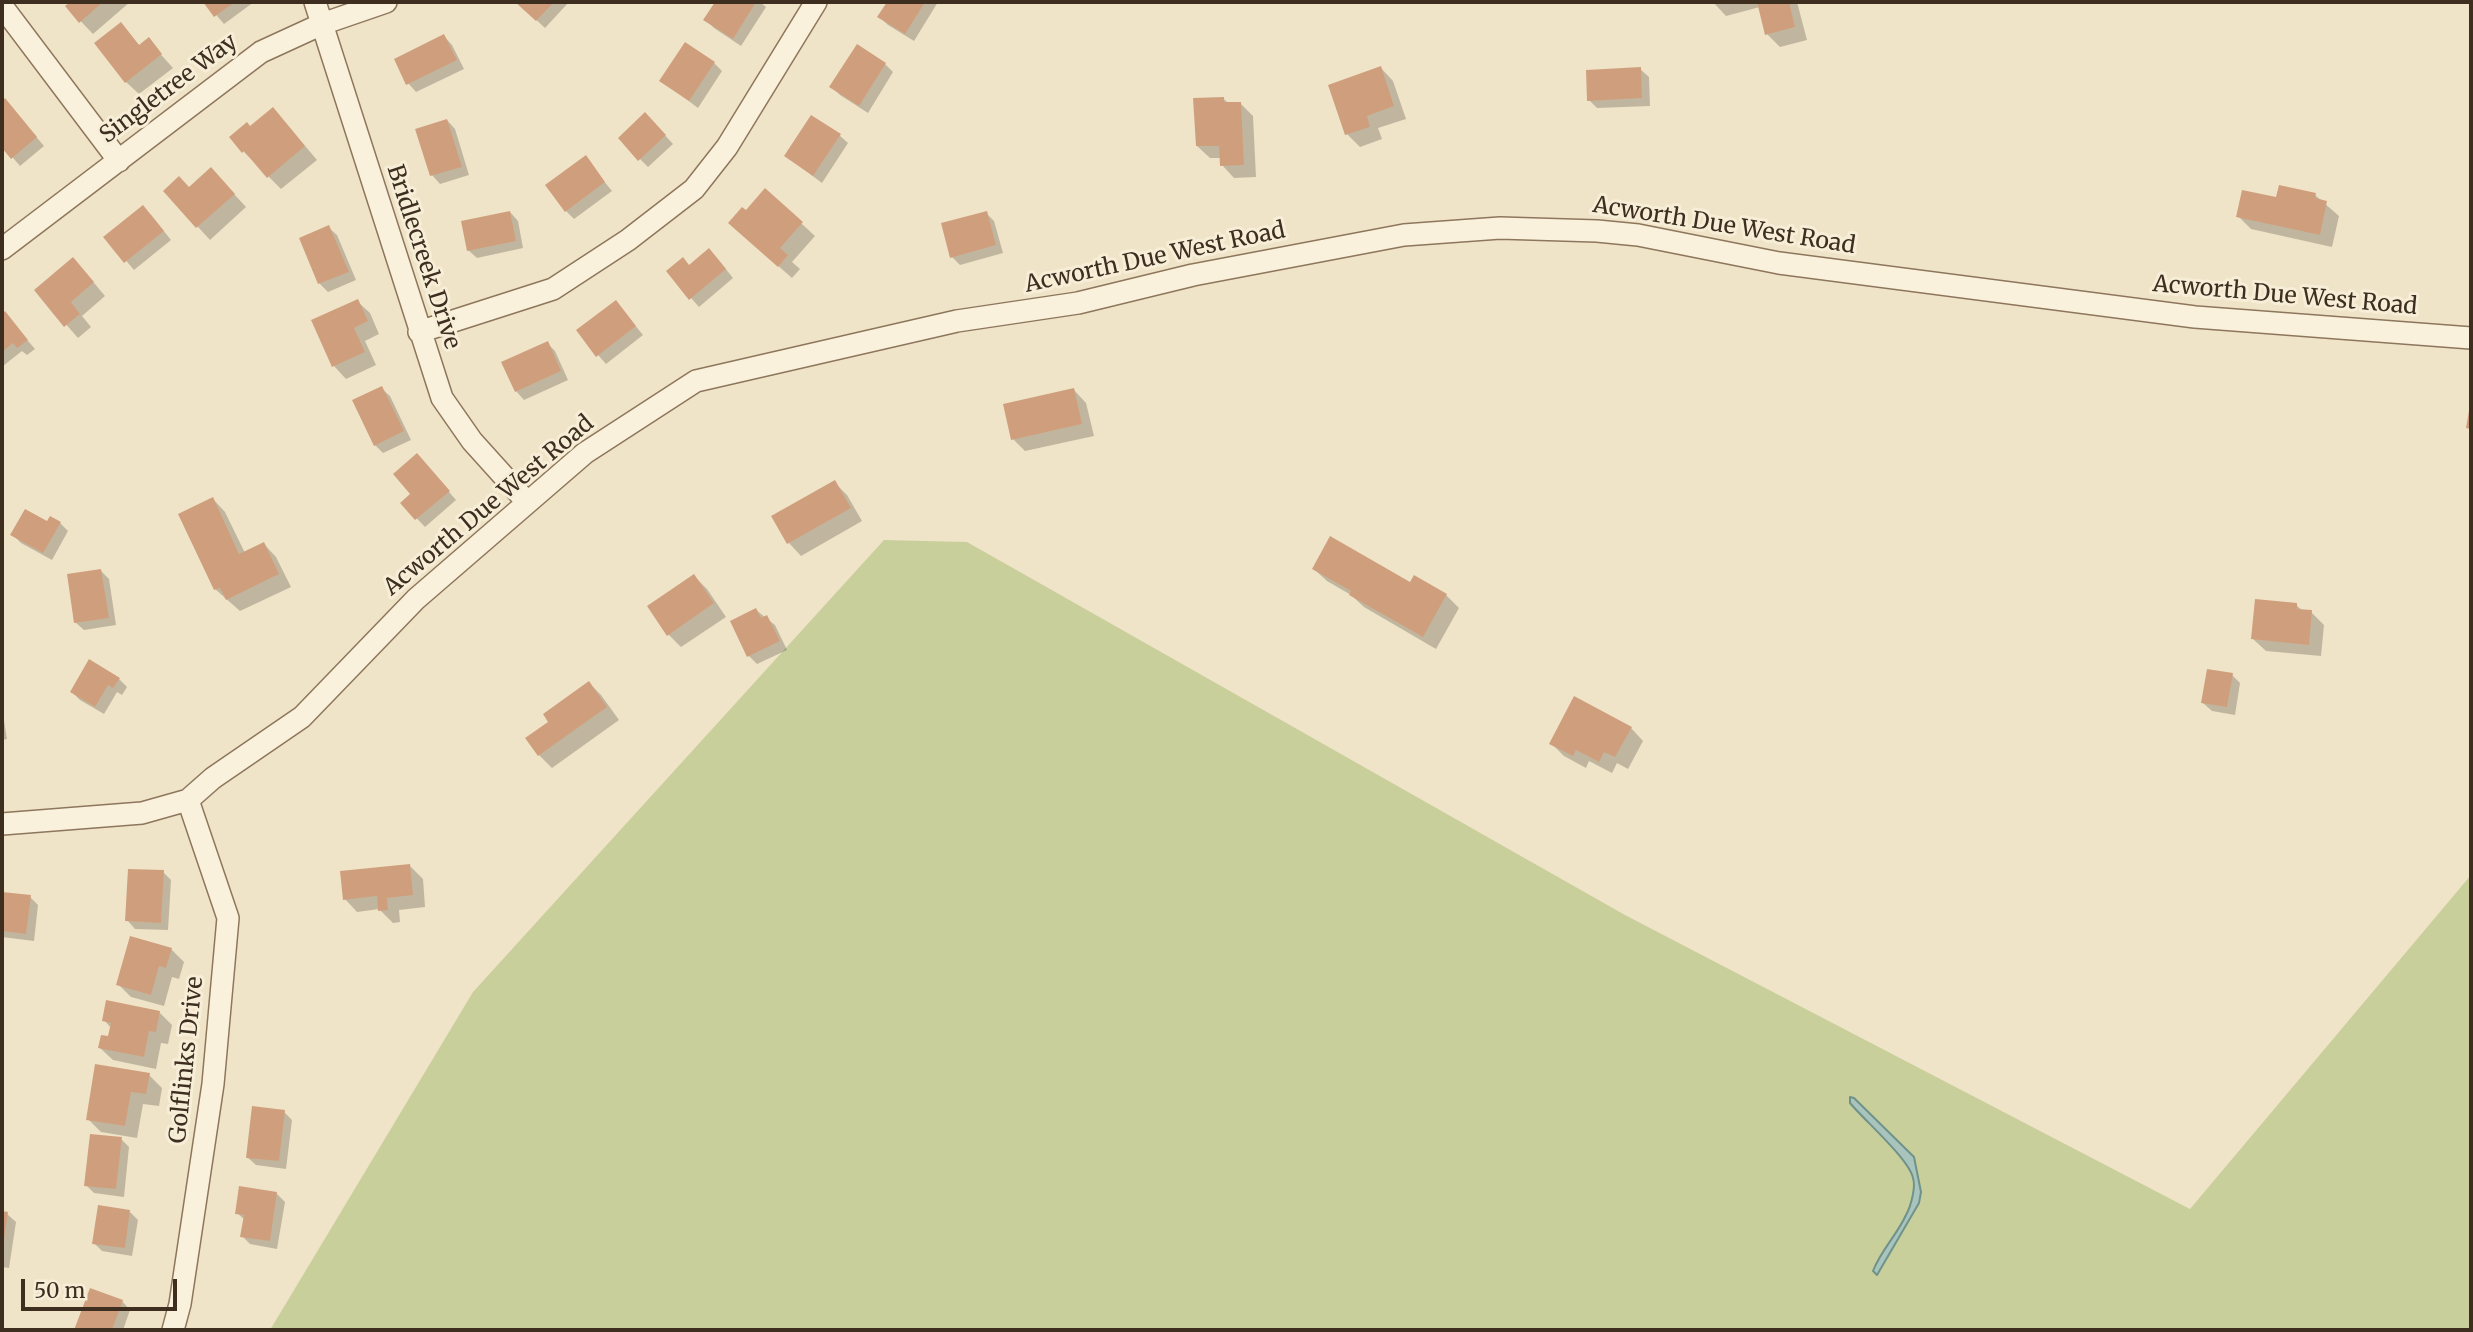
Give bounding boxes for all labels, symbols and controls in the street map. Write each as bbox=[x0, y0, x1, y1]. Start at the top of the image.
street label: Singletree Way bbox=[95, 28, 243, 150]
street label: Bridlecreek Drive bbox=[380, 161, 466, 353]
street label: Acworth Due West Road bbox=[1591, 192, 1857, 260]
street label: Acworth Due West Road bbox=[1022, 217, 1288, 299]
street label: Acworth Due West Road bbox=[2152, 271, 2418, 321]
street label: Acworth Due West Road bbox=[378, 410, 600, 602]
street label: Golflinks Drive bbox=[165, 975, 209, 1145]
scale bar bbox=[24, 1266, 180, 1310]
text: 50 m bbox=[34, 1277, 85, 1304]

